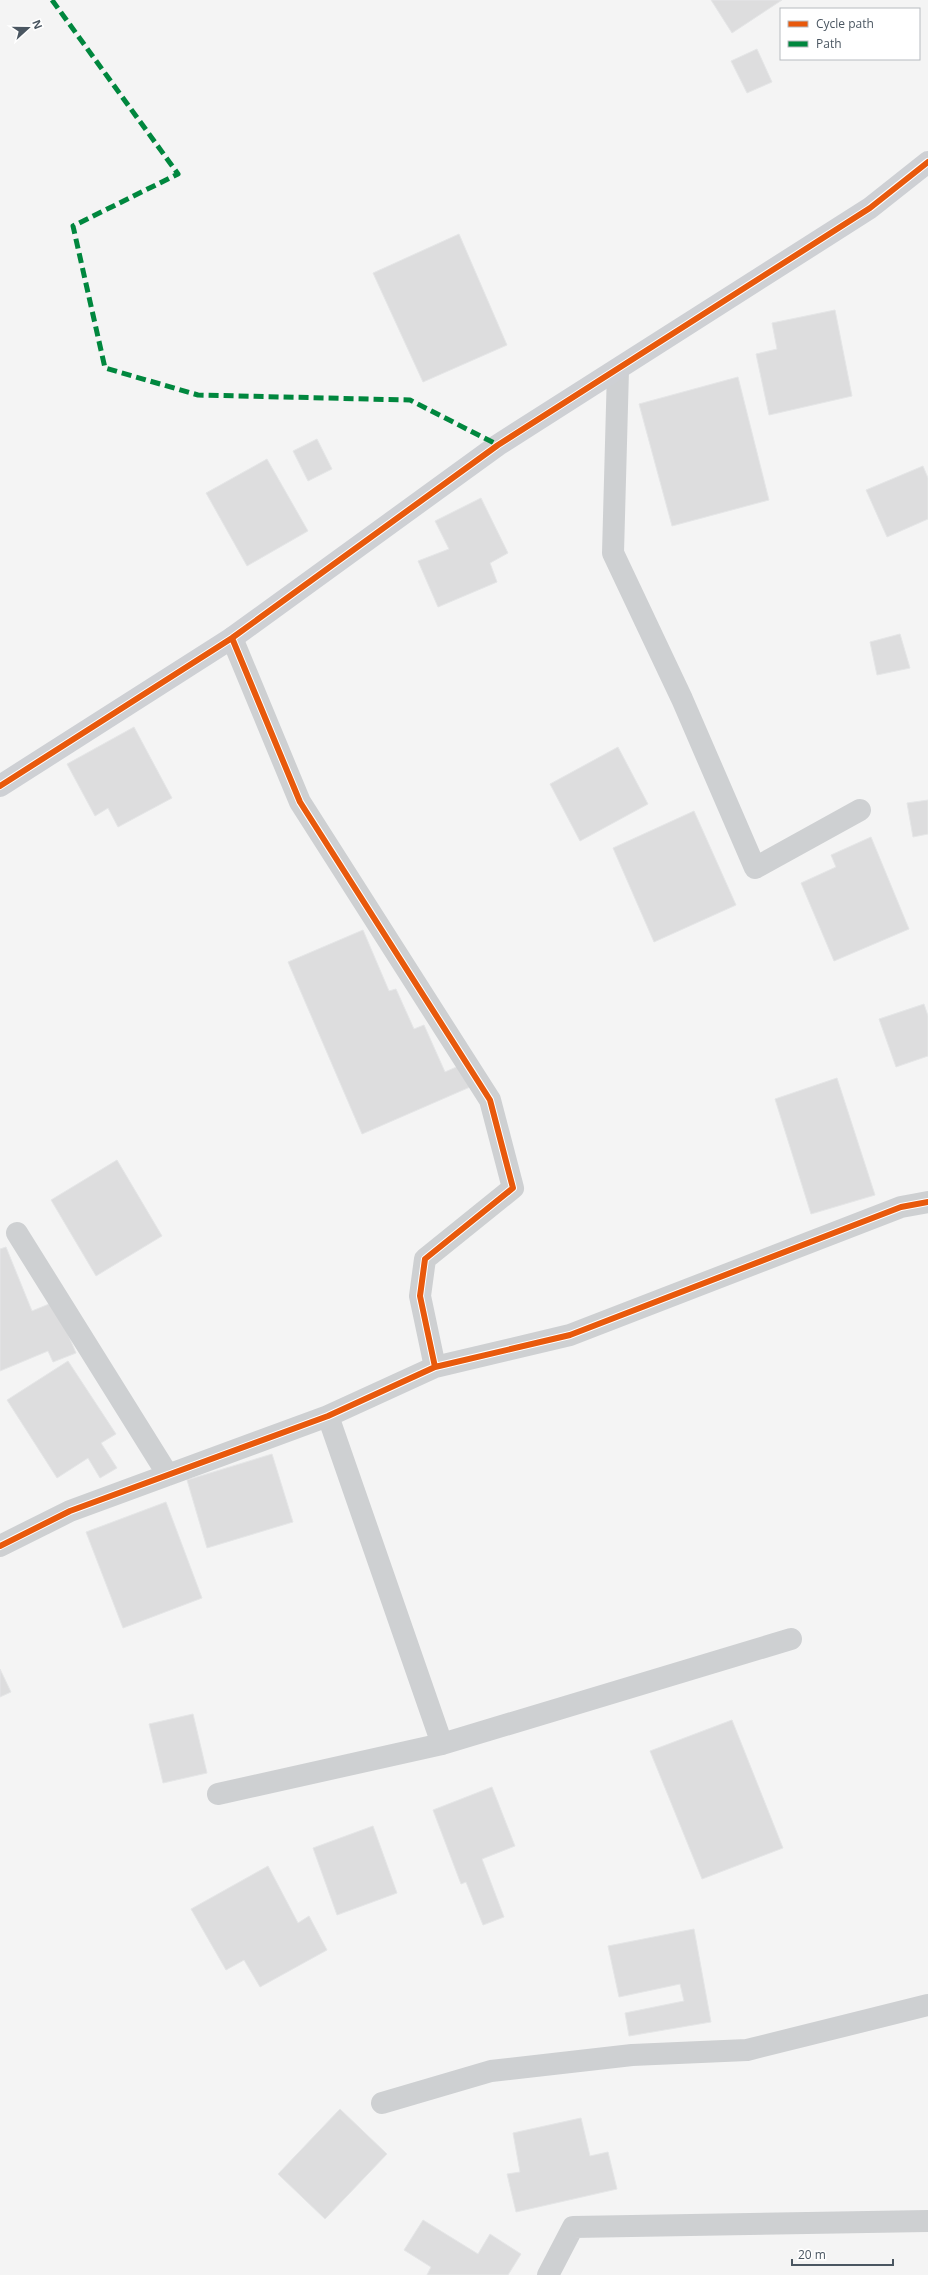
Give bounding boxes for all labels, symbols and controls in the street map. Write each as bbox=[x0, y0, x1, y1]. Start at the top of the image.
north arrow bbox=[8, 8, 48, 48]
legend bbox=[780, 8, 920, 60]
text: Cycle path bbox=[816, 15, 874, 32]
text: N bbox=[29, 17, 46, 31]
text: Path bbox=[816, 35, 842, 52]
scale bar bbox=[792, 2241, 893, 2267]
text: 20 m bbox=[798, 2246, 826, 2263]

